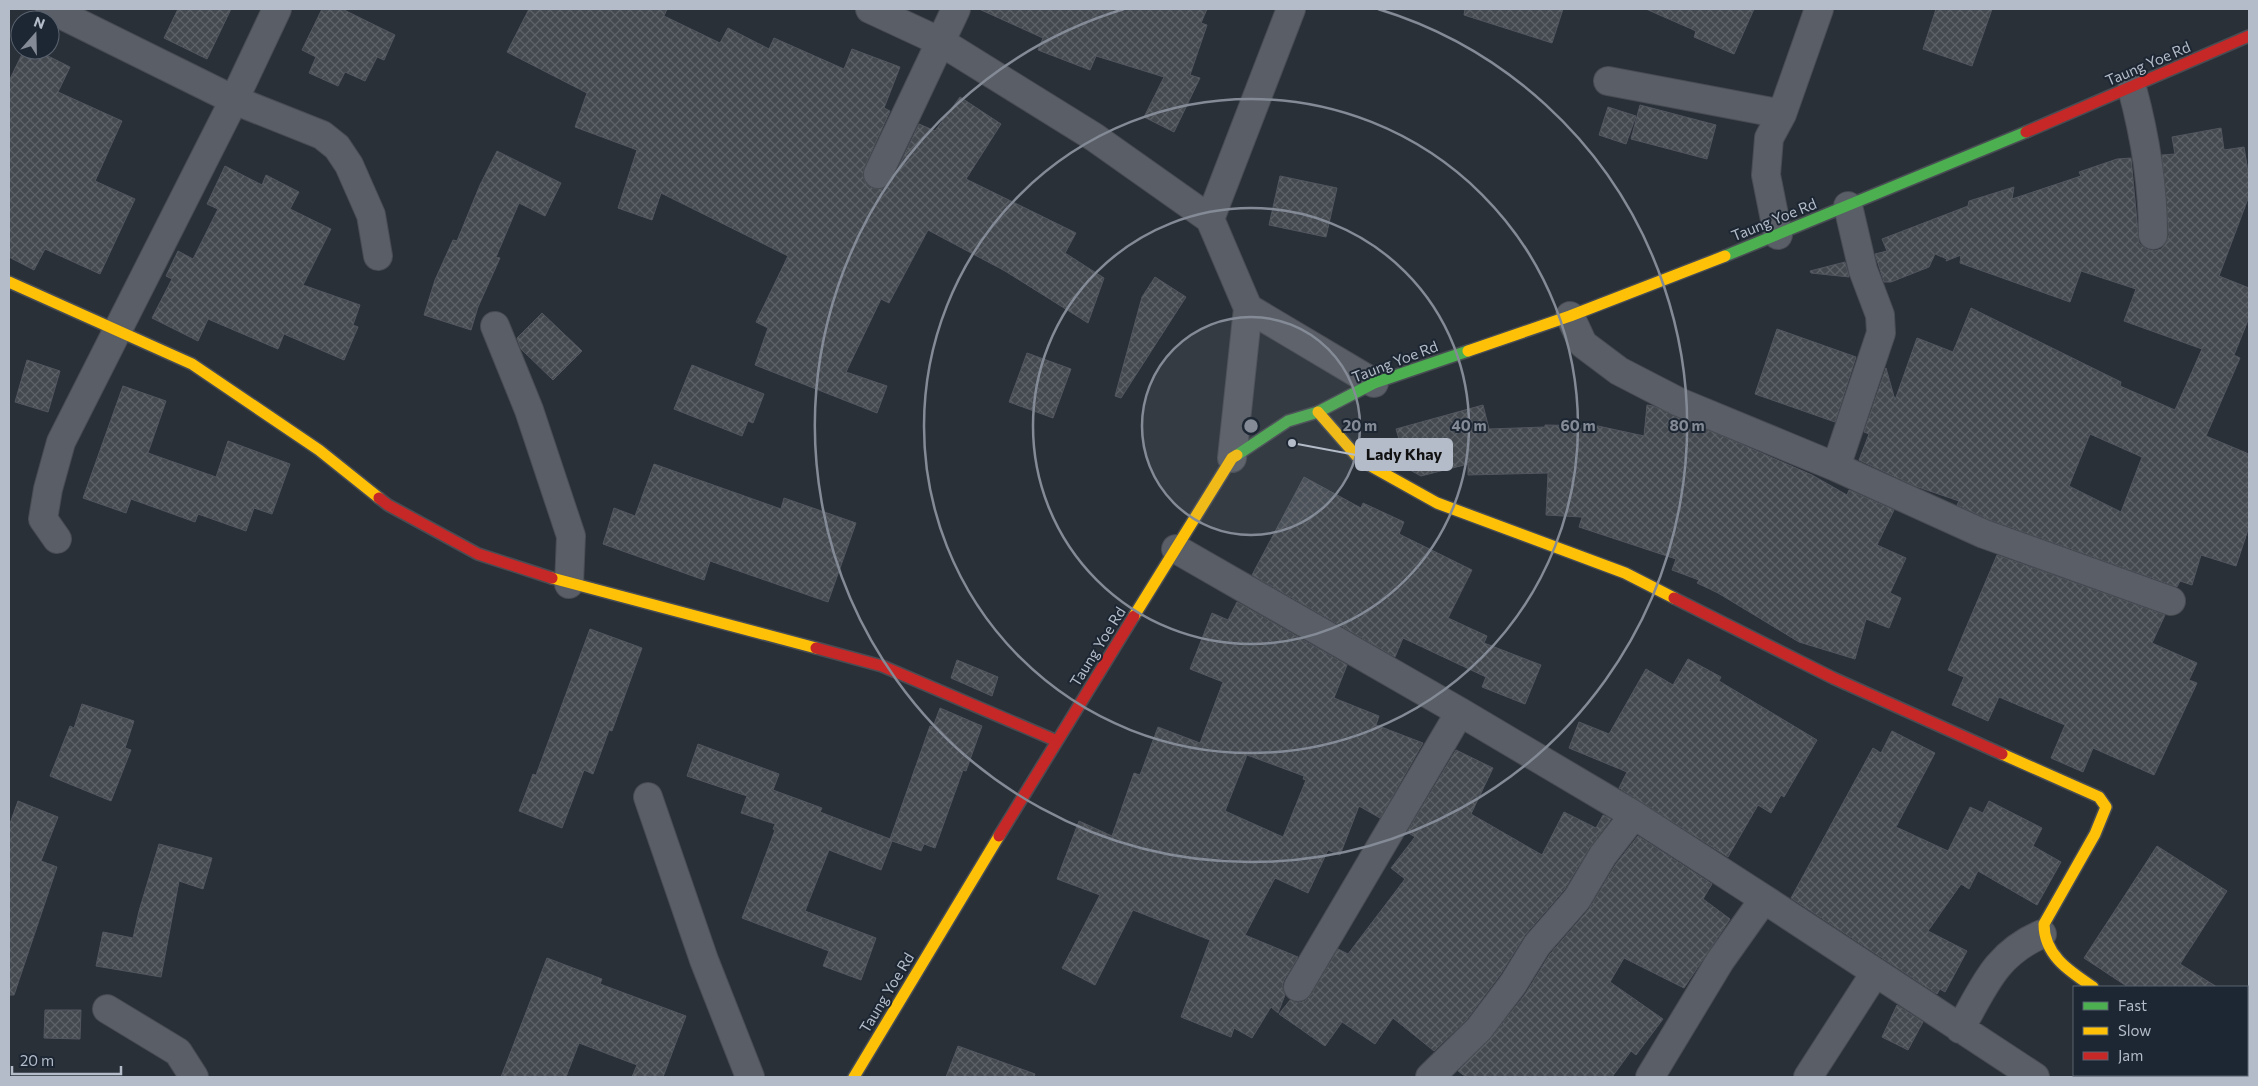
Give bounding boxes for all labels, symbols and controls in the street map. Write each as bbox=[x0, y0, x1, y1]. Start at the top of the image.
north arrow bbox=[10, 10, 60, 60]
text: N bbox=[32, 13, 47, 32]
street label: Taung Yoe Rd bbox=[2102, 37, 2193, 89]
street label: Taung Yoe Rd bbox=[1728, 194, 1819, 244]
street label: Taung Yoe Rd bbox=[1349, 336, 1440, 386]
text: 20 m bbox=[1343, 416, 1377, 434]
text: 40 m bbox=[1451, 416, 1487, 434]
text: 60 m bbox=[1560, 416, 1596, 434]
text: 80 m bbox=[1669, 416, 1705, 434]
centre of rings bbox=[1242, 417, 1260, 435]
callout: Lady Khay bbox=[1356, 439, 1452, 470]
text: Lady Khay bbox=[1366, 444, 1442, 463]
street label: Taung Yoe Rd bbox=[1066, 603, 1129, 690]
street label: Taung Yoe Rd bbox=[855, 949, 917, 1036]
legend bbox=[2073, 986, 2248, 1076]
text: Fast bbox=[2118, 996, 2147, 1014]
text: Slow bbox=[2118, 1021, 2151, 1039]
scale bar bbox=[12, 1044, 121, 1076]
text: Jam bbox=[2118, 1046, 2143, 1064]
text: 20 m bbox=[20, 1051, 54, 1069]

